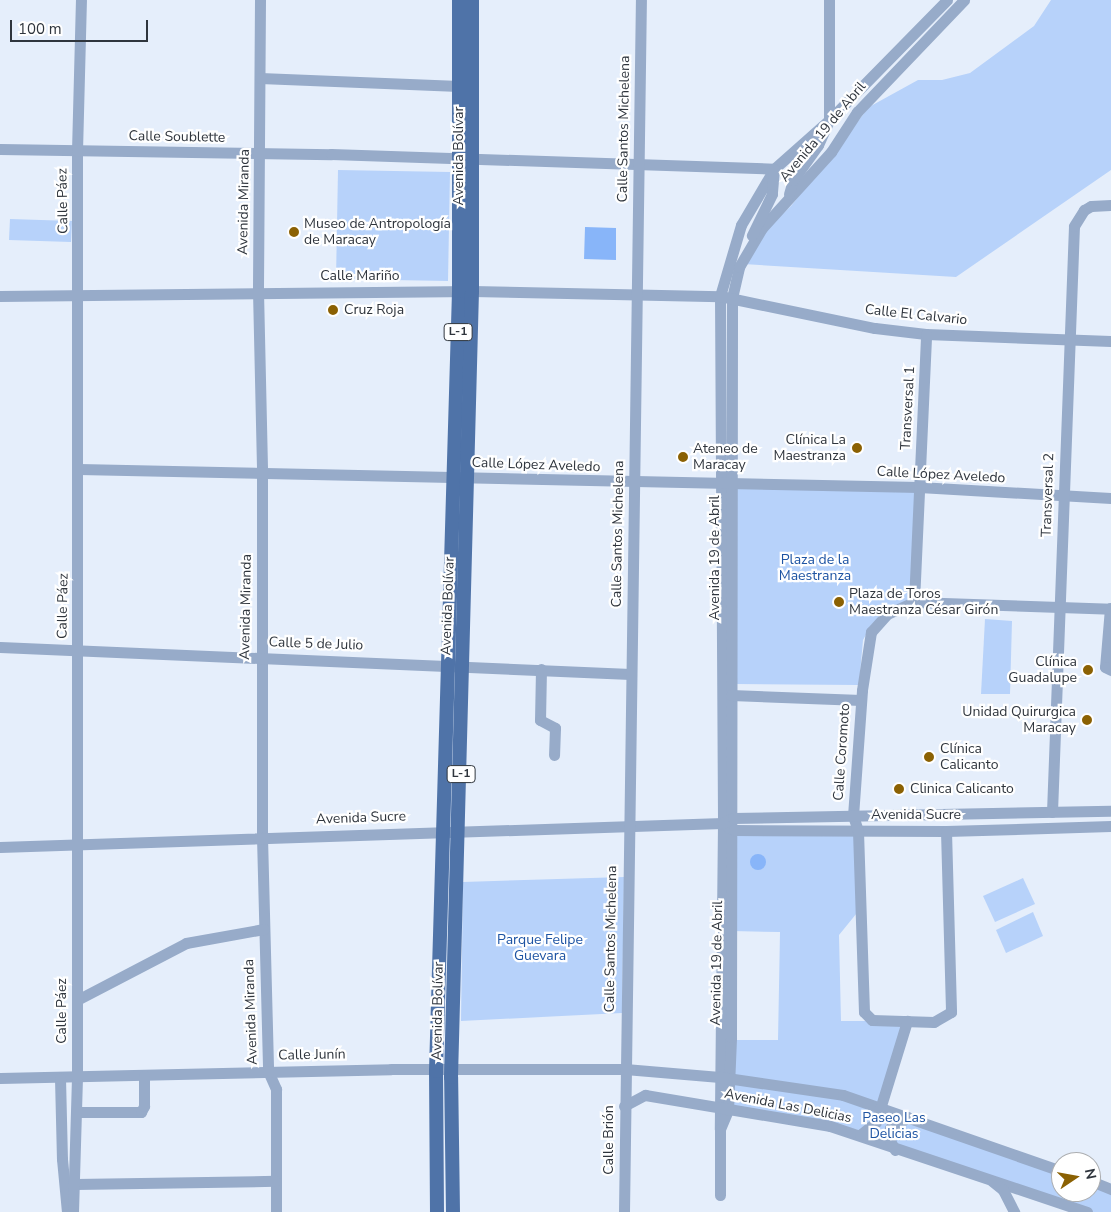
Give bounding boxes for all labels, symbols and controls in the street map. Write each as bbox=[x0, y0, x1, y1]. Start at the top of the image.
scale bar bbox=[12, 10, 150, 42]
text: 100 m bbox=[18, 19, 62, 39]
street label: Calle Santos Michelena bbox=[614, 55, 634, 203]
street label: Avenida 19 de Abril bbox=[776, 79, 870, 185]
street label: Avenida Bolívar bbox=[451, 107, 467, 205]
street label: Calle Soublette bbox=[128, 128, 226, 146]
street label: Avenida Miranda bbox=[235, 149, 253, 255]
street label: Calle Páez bbox=[54, 168, 72, 234]
place label: Museo de Antropología de Maracay bbox=[304, 216, 451, 248]
marker: Museo de Antropología de Maracay bbox=[288, 226, 300, 238]
street label: Calle Mariño bbox=[320, 268, 400, 284]
street label: Calle El Calvario bbox=[864, 301, 968, 329]
place label: Cruz Roja bbox=[344, 302, 404, 318]
marker: Cruz Roja bbox=[326, 303, 340, 317]
road number: L-1 bbox=[443, 322, 473, 342]
street label: Transversal 1 bbox=[897, 366, 919, 450]
place label: Clínica La Maestranza bbox=[773, 432, 846, 464]
place label: Ateneo de Maracay bbox=[693, 441, 758, 474]
marker: Clínica La Maestranza bbox=[850, 441, 864, 455]
marker: Ateneo de Maracay bbox=[677, 451, 689, 463]
street label: Transversal 2 bbox=[1038, 453, 1058, 537]
street label: Calle López Aveledo bbox=[471, 454, 601, 476]
street label: Calle Santos Michelena bbox=[608, 460, 628, 608]
street label: Calle López Aveledo bbox=[876, 463, 1006, 487]
street label: Avenida 19 de Abril bbox=[707, 495, 723, 621]
park label: Plaza de la Maestranza bbox=[779, 552, 851, 584]
street label: Avenida Miranda bbox=[237, 554, 255, 660]
street label: Avenida Bolívar bbox=[438, 556, 458, 656]
street label: Calle Páez bbox=[54, 573, 72, 639]
place label: Plaza de Toros Maestranza César Girón bbox=[849, 586, 998, 618]
marker: Plaza de Toros Maestranza César Girón bbox=[833, 596, 845, 608]
street label: Calle 5 de Julio bbox=[268, 634, 364, 654]
place label: Clínica Guadalupe bbox=[1008, 654, 1077, 686]
marker: Clínica Guadalupe bbox=[1081, 663, 1095, 677]
street label: Calle Coromoto bbox=[830, 703, 854, 801]
place label: Unidad Quirurgica Maracay bbox=[962, 704, 1076, 736]
marker: Unidad Quirurgica Maracay bbox=[1080, 713, 1094, 727]
place label: Clínica Calicanto bbox=[940, 741, 998, 774]
marker: Clínica Calicanto bbox=[922, 750, 936, 764]
road number: L-1 bbox=[446, 764, 476, 784]
place label: Clinica Calicanto bbox=[910, 781, 1014, 797]
marker: Clinica Calicanto bbox=[892, 782, 906, 796]
street label: Avenida Sucre bbox=[871, 807, 961, 823]
street label: Avenida Sucre bbox=[316, 808, 406, 828]
street label: Calle Santos Michelena bbox=[601, 865, 621, 1013]
street label: Avenida 19 de Abril bbox=[708, 900, 726, 1026]
park label: Parque Felipe Guevara bbox=[497, 932, 583, 964]
street label: Avenida Miranda bbox=[241, 959, 261, 1065]
street label: Avenida Bolívar bbox=[429, 961, 447, 1061]
street label: Calle Páez bbox=[54, 978, 70, 1044]
street label: Calle Junín bbox=[278, 1046, 346, 1064]
street label: Avenida Las Delicias bbox=[723, 1085, 853, 1127]
street label: Calle Brión bbox=[601, 1105, 617, 1175]
park label: Paseo Las Delicias bbox=[862, 1110, 926, 1142]
north arrow bbox=[1051, 1152, 1101, 1202]
text: N bbox=[1080, 1167, 1101, 1181]

